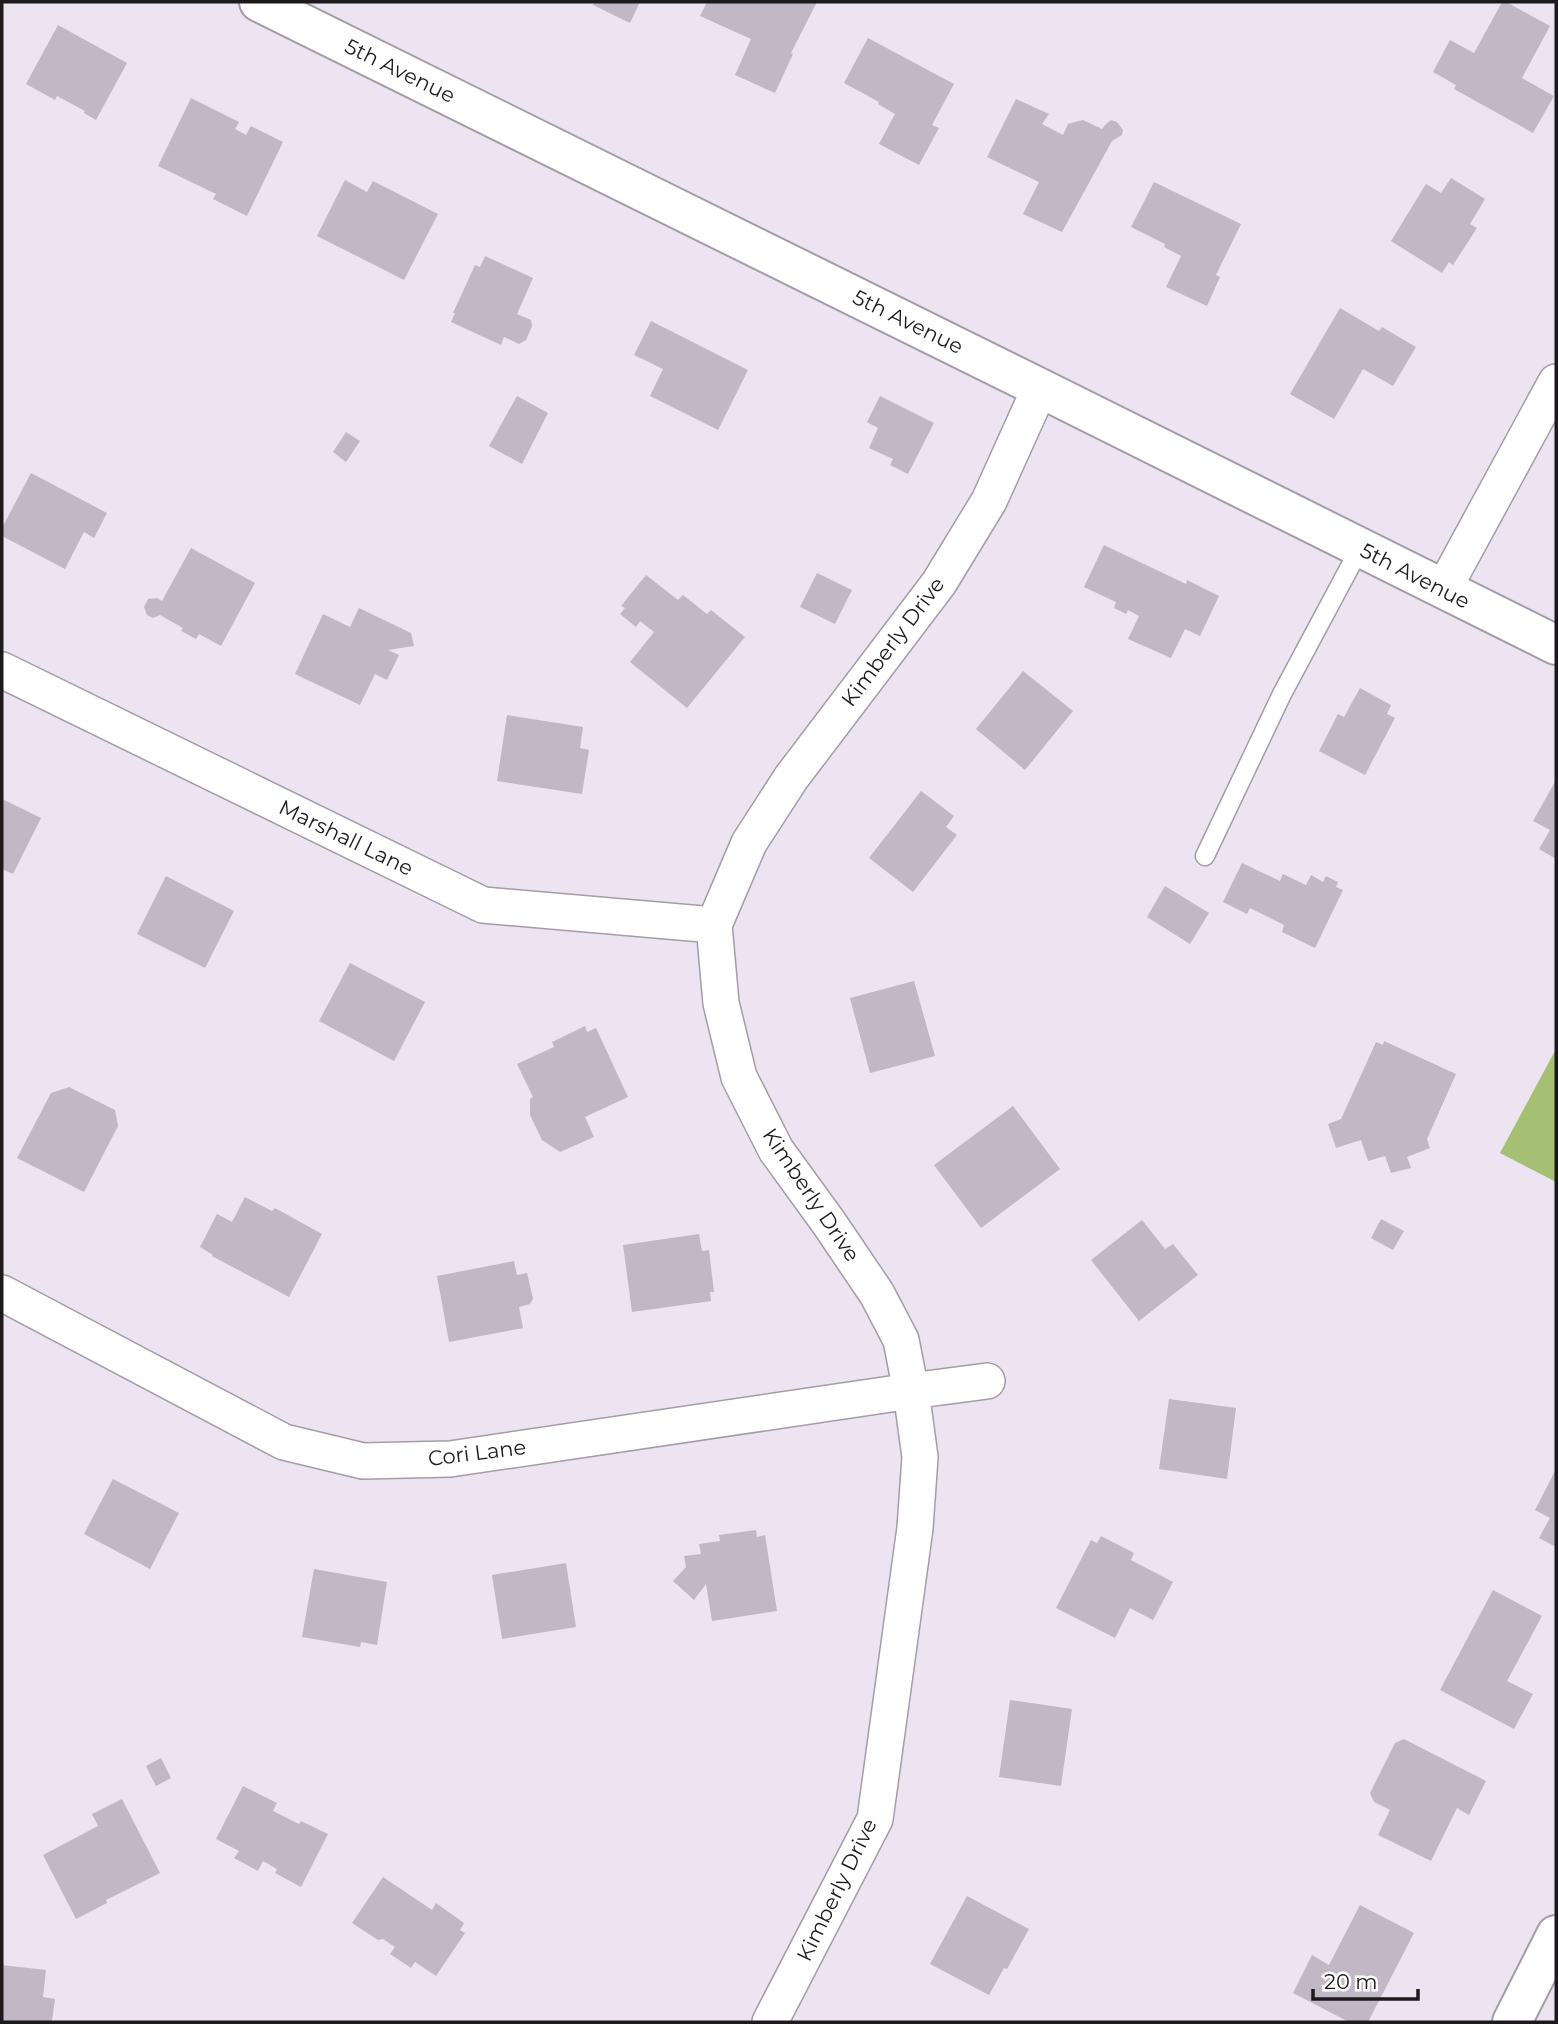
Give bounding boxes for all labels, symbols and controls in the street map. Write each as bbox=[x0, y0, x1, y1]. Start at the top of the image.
street label: 5th Avenue bbox=[341, 33, 459, 108]
street label: 5th Avenue bbox=[849, 284, 967, 359]
street label: 5th Avenue bbox=[1356, 537, 1474, 614]
street label: Kimberly Drive bbox=[836, 572, 949, 711]
street label: Marshall Lane bbox=[275, 794, 417, 881]
street label: Kimberly Drive bbox=[758, 1123, 865, 1266]
street label: Cori Lane bbox=[426, 1434, 527, 1471]
street label: Kimberly Drive bbox=[791, 1814, 882, 1965]
scale bar bbox=[1313, 1958, 1418, 2002]
text: 20 m bbox=[1324, 1969, 1378, 1994]

